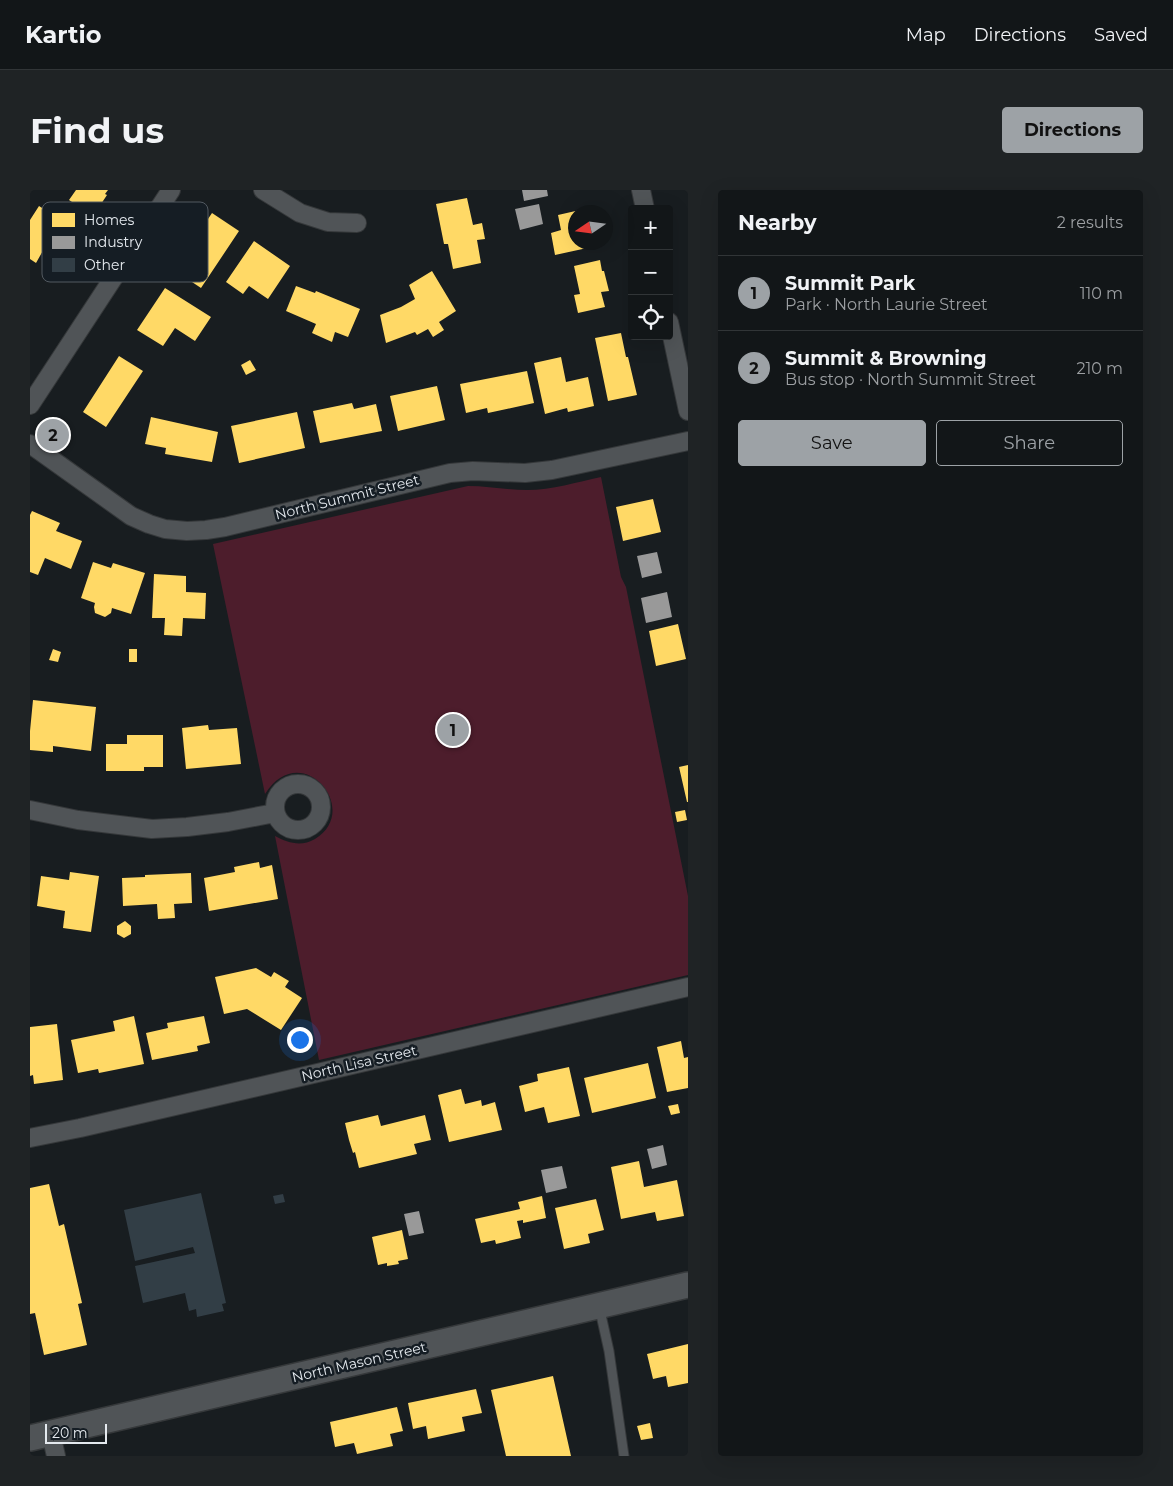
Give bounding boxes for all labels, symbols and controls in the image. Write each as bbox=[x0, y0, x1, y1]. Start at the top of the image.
text: Kartio bbox=[25, 20, 101, 49]
text: Map bbox=[906, 24, 946, 46]
text: Directions bbox=[974, 24, 1066, 46]
text: Saved bbox=[1094, 24, 1148, 46]
button: Directions bbox=[1002, 107, 1143, 153]
text: Find us bbox=[30, 109, 164, 152]
legend bbox=[42, 202, 208, 282]
north arrow bbox=[568, 205, 613, 250]
map controls bbox=[628, 205, 673, 340]
button: + bbox=[628, 205, 673, 250]
text: Nearby bbox=[738, 210, 817, 235]
text: Homes bbox=[84, 211, 134, 229]
text: 2 results bbox=[1057, 213, 1123, 232]
text: Industry bbox=[84, 233, 143, 251]
button: − bbox=[628, 250, 673, 295]
text: Other bbox=[84, 256, 125, 274]
text: Summit Park bbox=[785, 272, 915, 295]
text: 1 bbox=[751, 284, 757, 303]
text: 110 m bbox=[1080, 284, 1123, 303]
button: locate bbox=[628, 295, 673, 340]
text: Park · North Laurie Street bbox=[785, 295, 988, 314]
text: Summit & Browning bbox=[785, 347, 986, 370]
text: 2 bbox=[749, 359, 759, 378]
text: 210 m bbox=[1076, 359, 1123, 378]
text: Bus stop · North Summit Street bbox=[785, 370, 1036, 389]
pin: 2 bbox=[37, 416, 69, 454]
button: Save bbox=[738, 420, 926, 466]
button: Share bbox=[936, 420, 1123, 466]
street label: North Summit Street bbox=[273, 470, 421, 524]
pin: 1 bbox=[437, 711, 469, 749]
your location bbox=[287, 1027, 313, 1053]
street label: North Lisa Street bbox=[300, 1041, 419, 1085]
street label: North Mason Street bbox=[290, 1338, 428, 1386]
scale bar bbox=[45, 1421, 108, 1444]
text: 20 m bbox=[52, 1424, 88, 1442]

